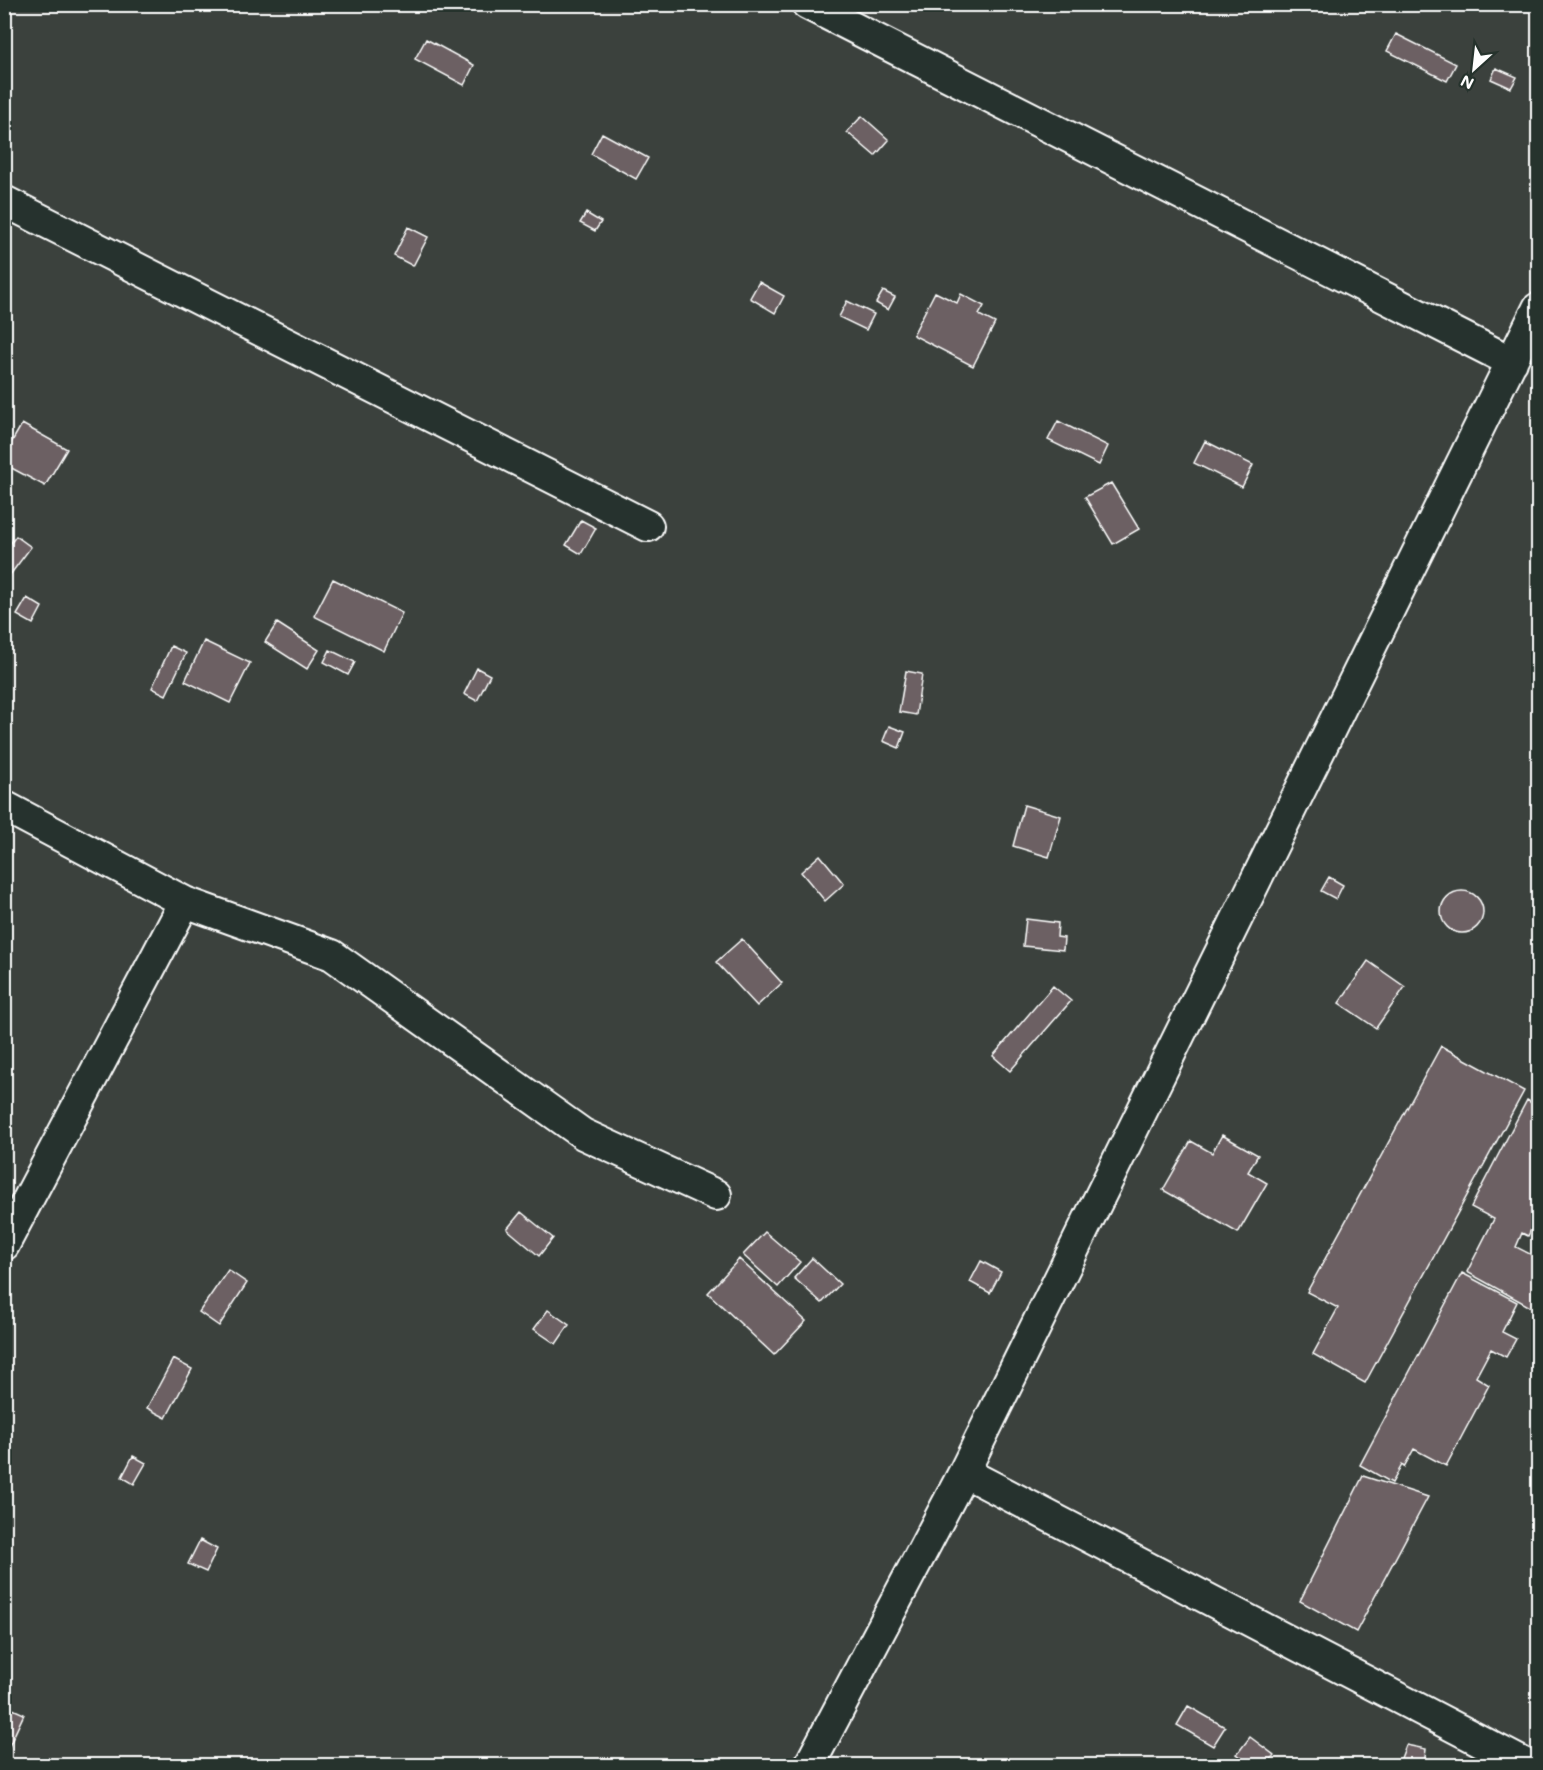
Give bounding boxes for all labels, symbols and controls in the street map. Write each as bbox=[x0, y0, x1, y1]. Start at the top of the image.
north arrow bbox=[1444, 39, 1504, 99]
text: N bbox=[1457, 71, 1477, 95]

